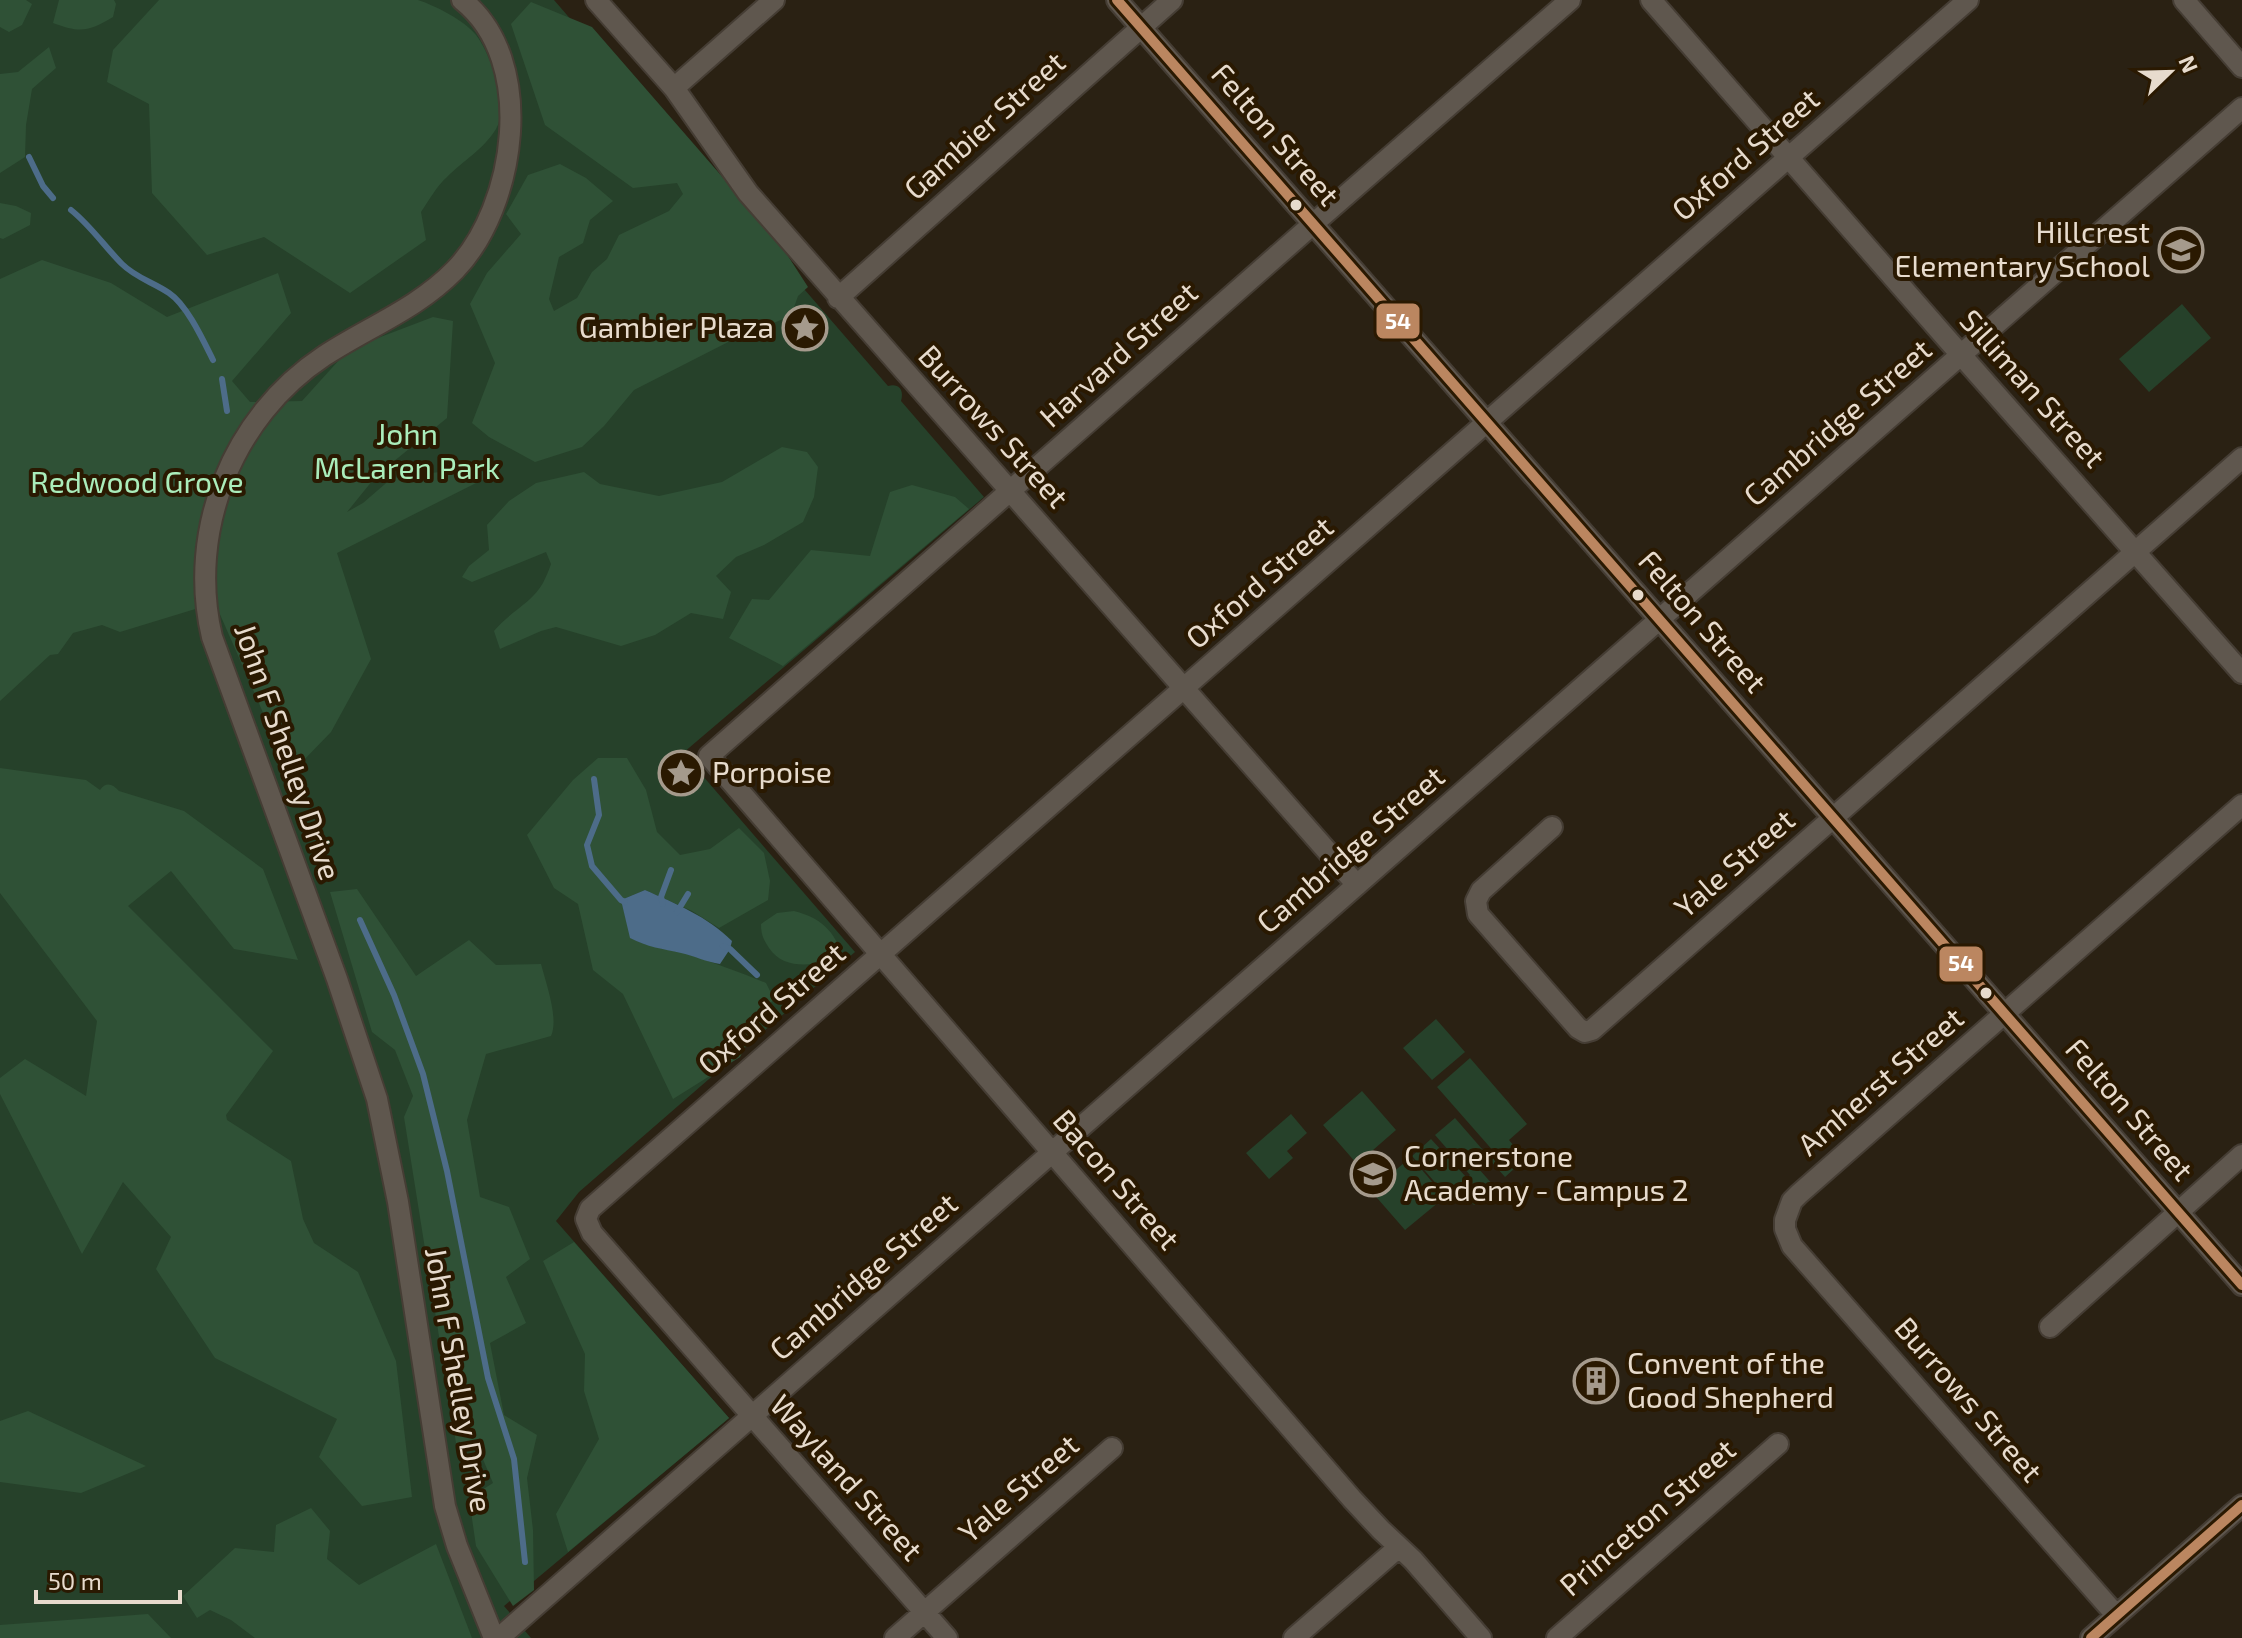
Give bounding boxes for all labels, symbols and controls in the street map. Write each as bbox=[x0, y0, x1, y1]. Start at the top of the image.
north arrow bbox=[2130, 32, 2210, 112]
street label: Gambier Street bbox=[896, 43, 1071, 206]
text: N bbox=[2174, 51, 2204, 76]
street label: Felton Street bbox=[1205, 55, 1348, 212]
street label: Oxford Street bbox=[1664, 80, 1826, 227]
unlabelled marker bbox=[1288, 197, 1304, 213]
place label: Hillcrest Elementary School bbox=[1895, 213, 2150, 283]
school or university icon: Hillcrest Elementary School bbox=[2157, 226, 2205, 274]
street label: Harvard Street bbox=[1031, 273, 1204, 434]
street label: Silliman Street bbox=[1953, 301, 2114, 474]
line badge: 54 bbox=[1375, 302, 1421, 340]
place icon: Gambier Plaza bbox=[781, 304, 829, 352]
text: 54 bbox=[1385, 307, 1411, 333]
place label: Gambier Plaza bbox=[579, 308, 774, 344]
street label: Cambridge Street bbox=[1736, 330, 1938, 513]
street label: Burrows Street bbox=[912, 337, 1077, 514]
park label: John McLaren Park bbox=[314, 415, 500, 485]
park label: Redwood Grove bbox=[30, 463, 244, 499]
street label: Oxford Street bbox=[1178, 508, 1340, 655]
street label: Felton Street bbox=[1632, 542, 1775, 699]
unlabelled marker bbox=[1630, 587, 1646, 603]
street label: John F Shelley Drive bbox=[228, 619, 350, 884]
place icon: Porpoise bbox=[657, 749, 705, 797]
place label: Porpoise bbox=[712, 753, 832, 789]
street label: Cambridge Street bbox=[1249, 757, 1451, 940]
street label: Yale Street bbox=[1666, 801, 1801, 924]
street label: Oxford Street bbox=[690, 934, 852, 1081]
line badge: 54 bbox=[1938, 945, 1984, 983]
text: 54 bbox=[1948, 949, 1974, 975]
unlabelled marker bbox=[1978, 985, 1994, 1001]
street label: Amherst Street bbox=[1790, 999, 1970, 1162]
street label: Felton Street bbox=[2059, 1030, 2202, 1187]
street label: Bacon Street bbox=[1047, 1101, 1188, 1256]
place label: Cornerstone Academy - Campus 2 bbox=[1404, 1137, 1689, 1207]
school or university icon: Cornerstone Academy - Campus 2 bbox=[1349, 1150, 1397, 1198]
street label: Cambridge Street bbox=[762, 1184, 964, 1367]
street label: John F Shelley Drive bbox=[419, 1244, 501, 1515]
street label: Burrows Street bbox=[1888, 1309, 2051, 1488]
place label: Convent of the Good Shepherd bbox=[1627, 1344, 1834, 1414]
building icon: Convent of the Good Shepherd bbox=[1572, 1357, 1620, 1405]
street label: Wayland Street bbox=[764, 1386, 931, 1567]
street label: Yale Street bbox=[950, 1426, 1085, 1549]
street label: Princeton Street bbox=[1551, 1430, 1742, 1603]
scale bar bbox=[36, 1554, 180, 1604]
text: 50 m bbox=[48, 1566, 102, 1595]

